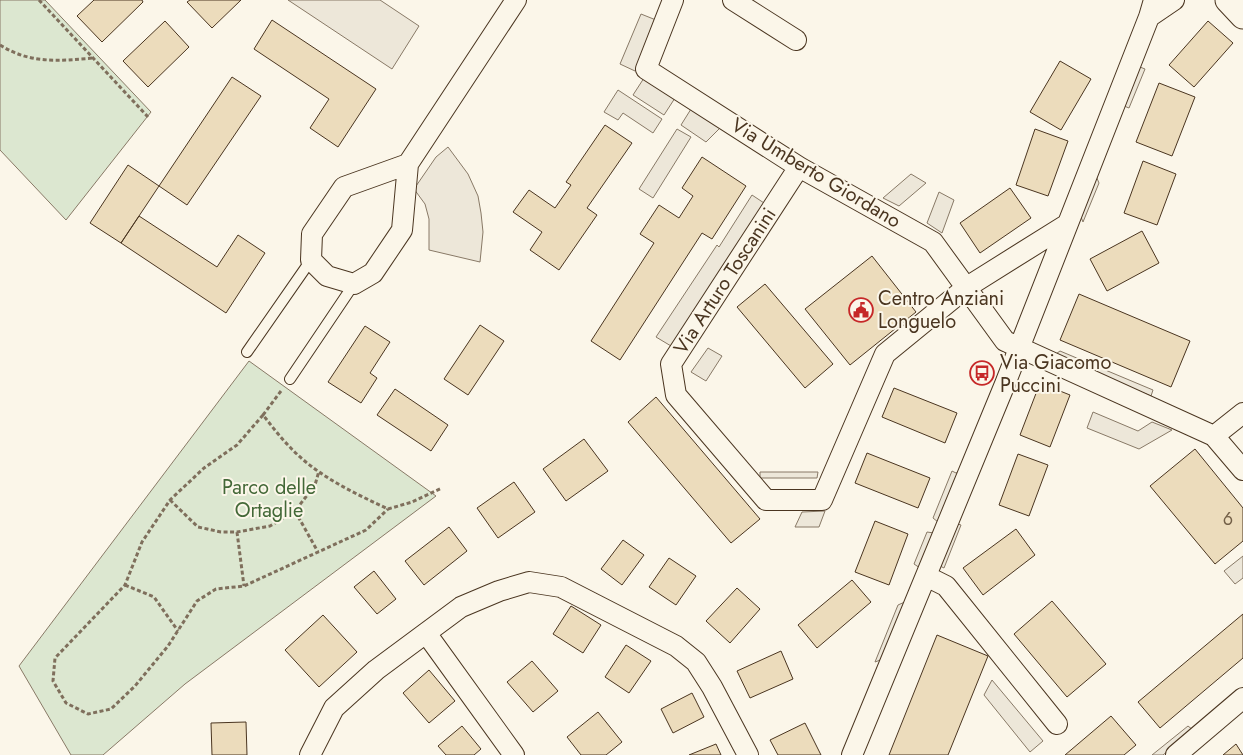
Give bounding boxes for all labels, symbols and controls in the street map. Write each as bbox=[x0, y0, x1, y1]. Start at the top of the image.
street label: Via Umberto Giordano bbox=[726, 111, 906, 235]
street label: Via Arturo Toscanini bbox=[667, 202, 783, 360]
place label: Centro Anziani Longuelo bbox=[878, 284, 1004, 336]
public building icon: Centro Anziani Longuelo bbox=[848, 297, 874, 323]
place label: Via Giacomo Puccini bbox=[1000, 348, 1111, 400]
bus stop icon: Via Giacomo Puccini bbox=[969, 360, 995, 386]
park label: Parco delle Ortaglie bbox=[222, 473, 316, 525]
house number: 6 bbox=[1223, 506, 1233, 532]

